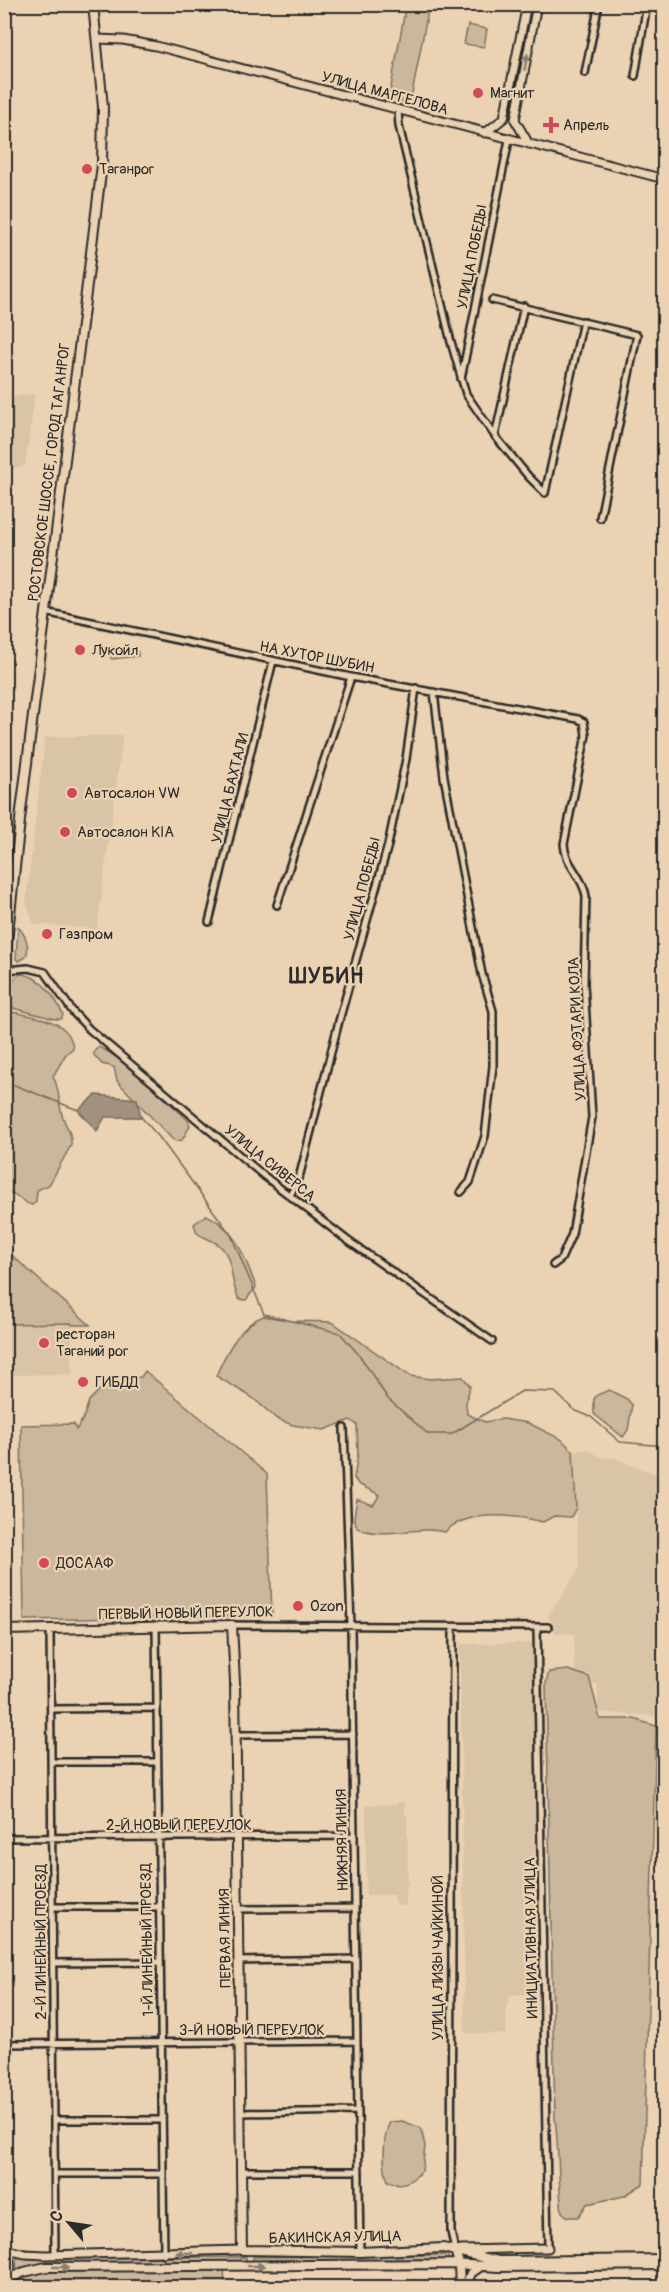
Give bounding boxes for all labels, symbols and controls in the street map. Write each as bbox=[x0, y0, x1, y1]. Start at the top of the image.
one-way arrow bbox=[522, 53, 531, 72]
street label: УЛИЦА МАРГЕЛОВА bbox=[319, 67, 451, 120]
place label: Магнит bbox=[490, 84, 535, 103]
marker: Магнит bbox=[471, 86, 485, 100]
place label: Апрель bbox=[563, 116, 610, 135]
marker: Апрель bbox=[544, 118, 558, 132]
place label: Таганрог bbox=[99, 160, 154, 179]
marker: Таганрог bbox=[80, 162, 94, 176]
street label: УЛИЦА ПОБЕДЫ bbox=[453, 203, 492, 311]
street label: РОСТОВСКОЕ ШОССЕ, ГОРОД ТАГАНРОГ bbox=[24, 341, 75, 603]
street label: НА ХУТОР ШУБИН bbox=[258, 637, 376, 678]
place label: Лукойл bbox=[91, 641, 138, 660]
marker: Лукойл bbox=[73, 643, 87, 657]
street label: УЛИЦА БАХТАЛИ bbox=[208, 731, 253, 845]
place label: Автосалон VW bbox=[84, 784, 180, 803]
marker: Автосалон VW bbox=[65, 786, 79, 800]
place label: Автосалон KIA bbox=[77, 823, 174, 842]
marker: Автосалон KIA bbox=[58, 825, 72, 839]
street label: УЛИЦА ПОБЕДЫ bbox=[340, 835, 385, 943]
place label: Газпром bbox=[59, 925, 113, 944]
marker: Газпром bbox=[40, 927, 54, 941]
street label: УЛИЦА ФЭТАРИ КОЛА bbox=[564, 956, 591, 1102]
district label: ШУБИН bbox=[288, 963, 365, 990]
street label: УЛИЦА СИВЕРСА bbox=[220, 1121, 319, 1206]
place label: ресторан Таганий рог bbox=[56, 1325, 128, 1361]
marker: ресторан Таганий рог bbox=[37, 1336, 51, 1350]
place label: ГИБДД bbox=[95, 1373, 139, 1392]
marker: ГИБДД bbox=[76, 1375, 90, 1389]
place label: ДОСААФ bbox=[55, 1554, 113, 1573]
marker: ДОСААФ bbox=[37, 1556, 51, 1570]
place label: Ozon bbox=[310, 1597, 344, 1616]
marker: Ozon bbox=[291, 1599, 305, 1613]
street label: ПЕРВЫЙ НОВЫЙ ПЕРЕУЛОК bbox=[99, 1602, 273, 1625]
street label: НИЖНЯЯ ЛИНИЯ bbox=[332, 1788, 353, 1892]
street label: 2-Й НОВЫЙ ПЕРЕУЛОК bbox=[106, 1816, 252, 1835]
street label: ИНИЦИАТИВНАЯ УЛИЦА bbox=[521, 1857, 542, 2019]
street label: 1-Й ЛИНЕЙНЫЙ ПРОЕЗД bbox=[137, 1862, 158, 2017]
street label: 2-Й ЛИНЕЙНЫЙ ПРОЕЗД bbox=[32, 1863, 51, 2020]
street label: УЛИЦА ЛИЗЫ ЧАЙКИНОЙ bbox=[429, 1875, 448, 2041]
street label: ПЕРВАЯ ЛИНИЯ bbox=[215, 1888, 236, 1988]
street label: 3-Й НОВЫЙ ПЕРЕУЛОК bbox=[179, 2021, 325, 2040]
north arrow bbox=[39, 2193, 99, 2253]
text: С bbox=[46, 2207, 68, 2225]
street label: БАКИНСКАЯ УЛИЦА bbox=[268, 2227, 402, 2248]
one-way arrow bbox=[174, 2248, 193, 2257]
one-way arrow bbox=[247, 2261, 266, 2271]
one-way arrow bbox=[52, 2262, 71, 2272]

